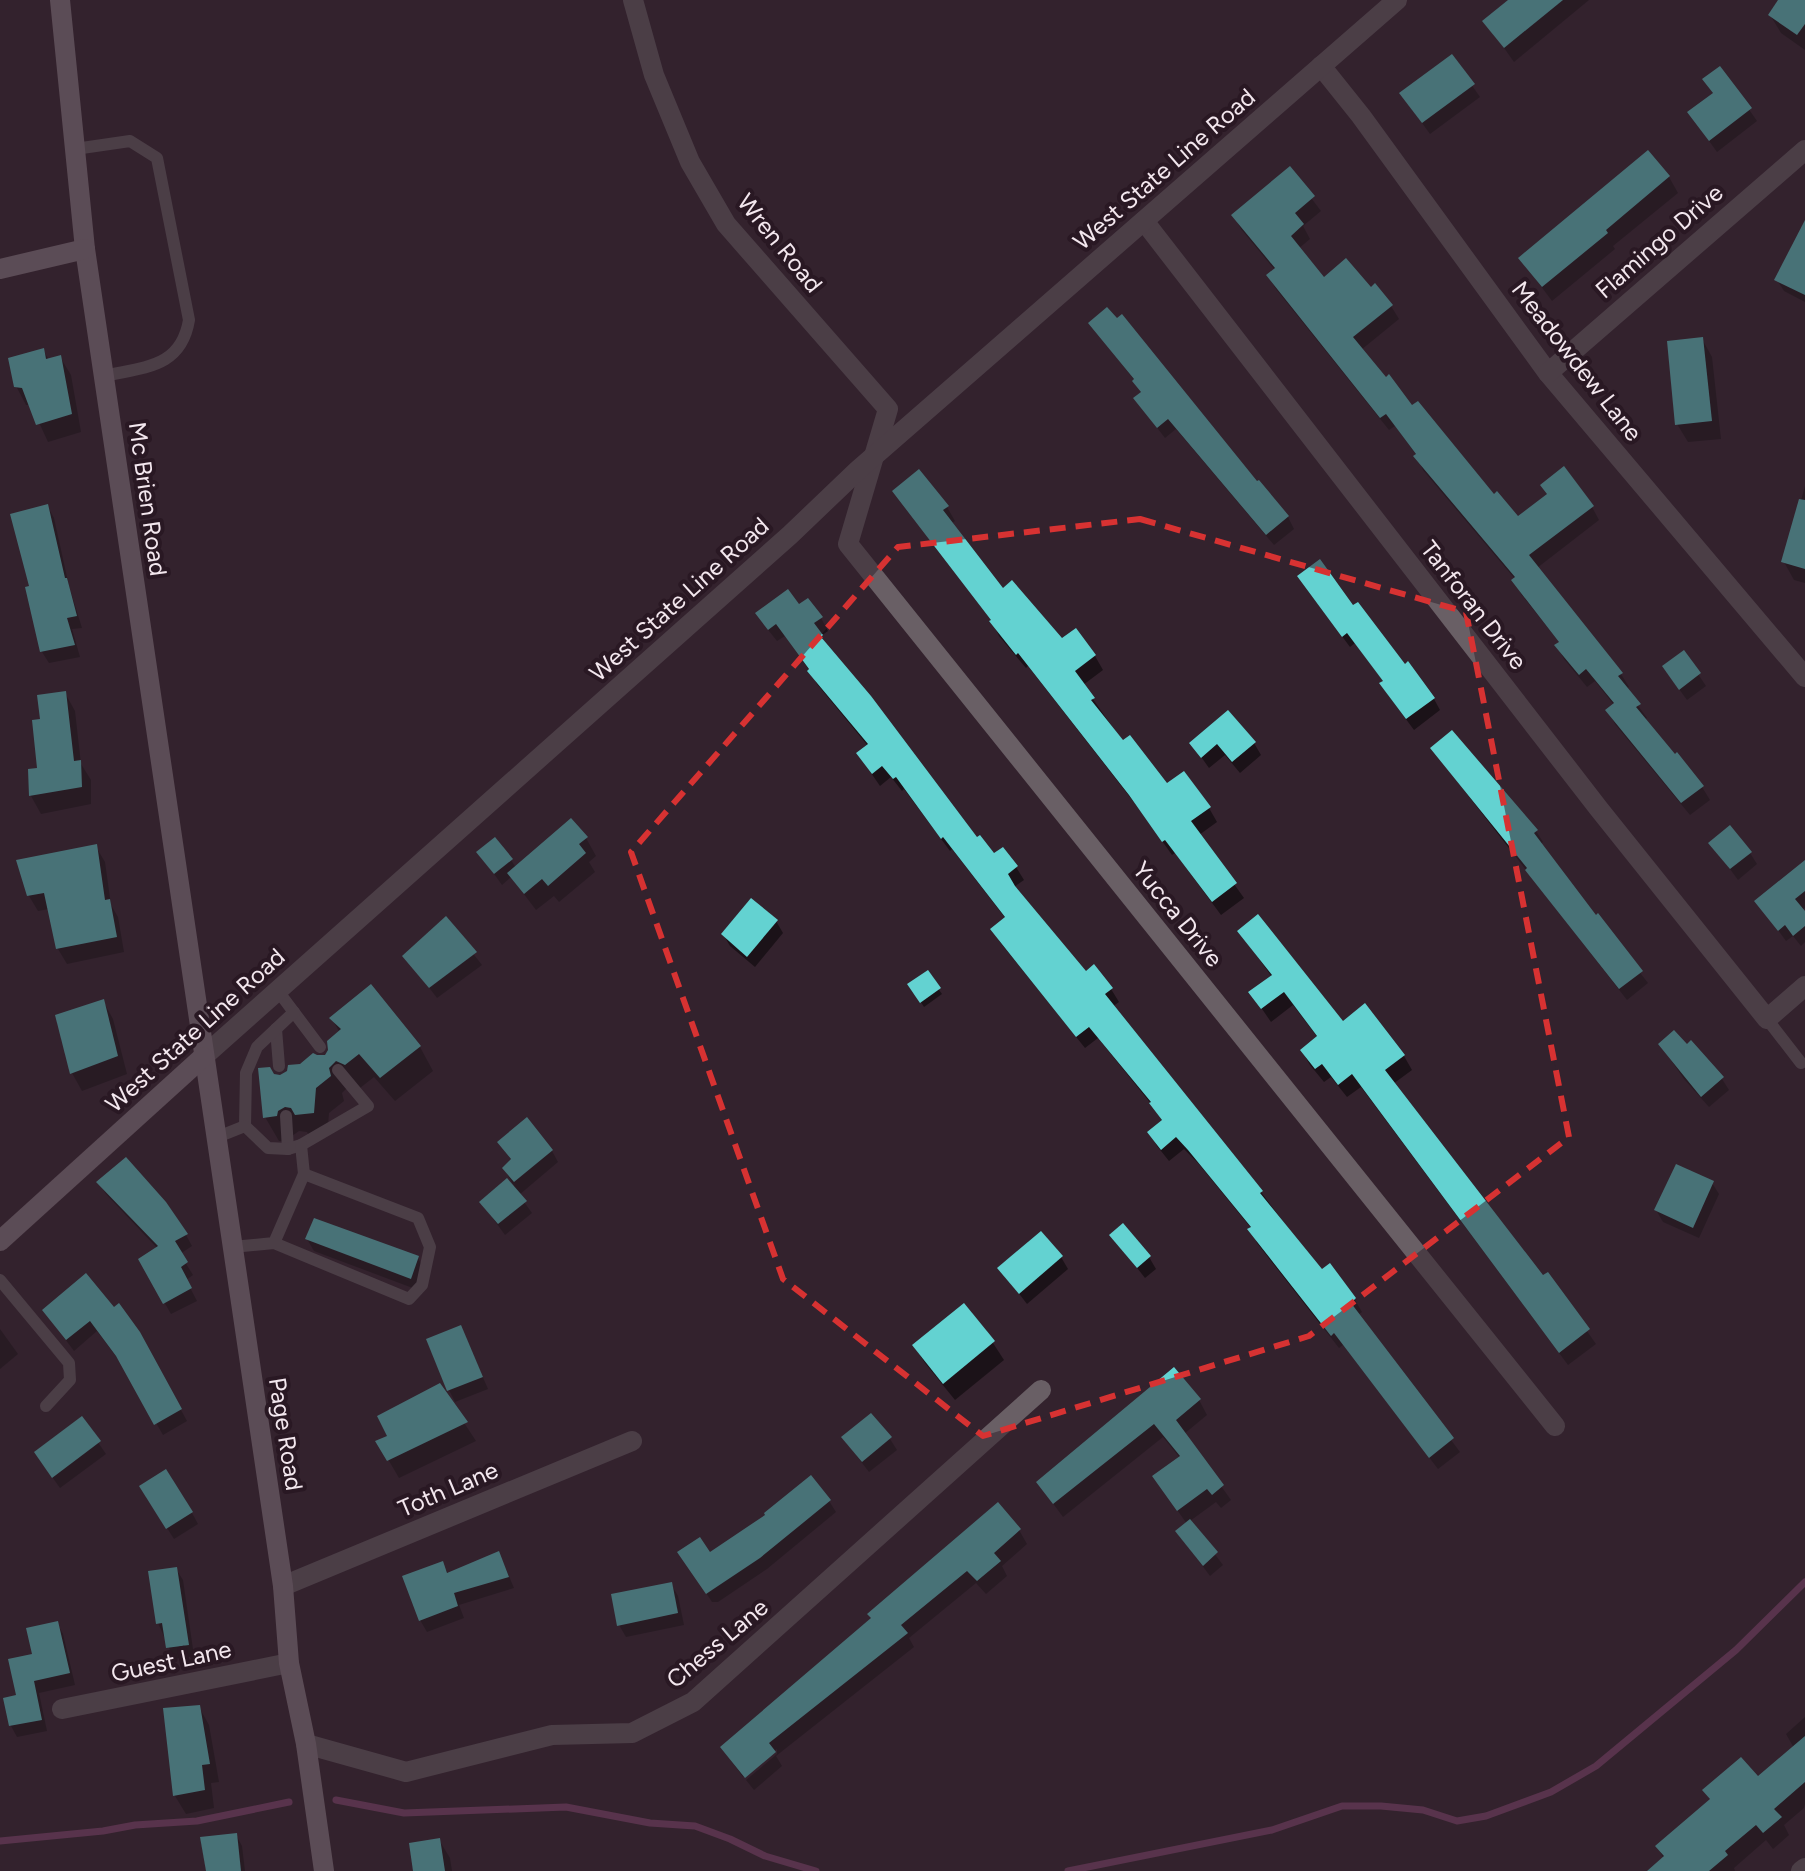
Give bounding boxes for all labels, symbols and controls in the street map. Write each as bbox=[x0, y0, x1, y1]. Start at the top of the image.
street label: West State Line Road bbox=[1067, 82, 1261, 256]
street label: Flamingo Drive bbox=[1589, 178, 1729, 304]
street label: Wren Road bbox=[731, 188, 829, 298]
street label: Meadowdew Lane bbox=[1506, 275, 1648, 447]
street label: Mc Brien Road bbox=[123, 420, 173, 578]
street label: West State Line Road bbox=[583, 511, 775, 687]
street label: Tanforan Drive bbox=[1415, 535, 1533, 675]
street label: Yucca Drive bbox=[1127, 856, 1229, 972]
street label: West State Line Road bbox=[99, 942, 291, 1118]
street label: Page Road bbox=[263, 1375, 309, 1493]
street label: Toth Lane bbox=[394, 1455, 502, 1523]
street label: Chess Lane bbox=[660, 1592, 774, 1694]
street label: Guest Lane bbox=[108, 1634, 234, 1688]

